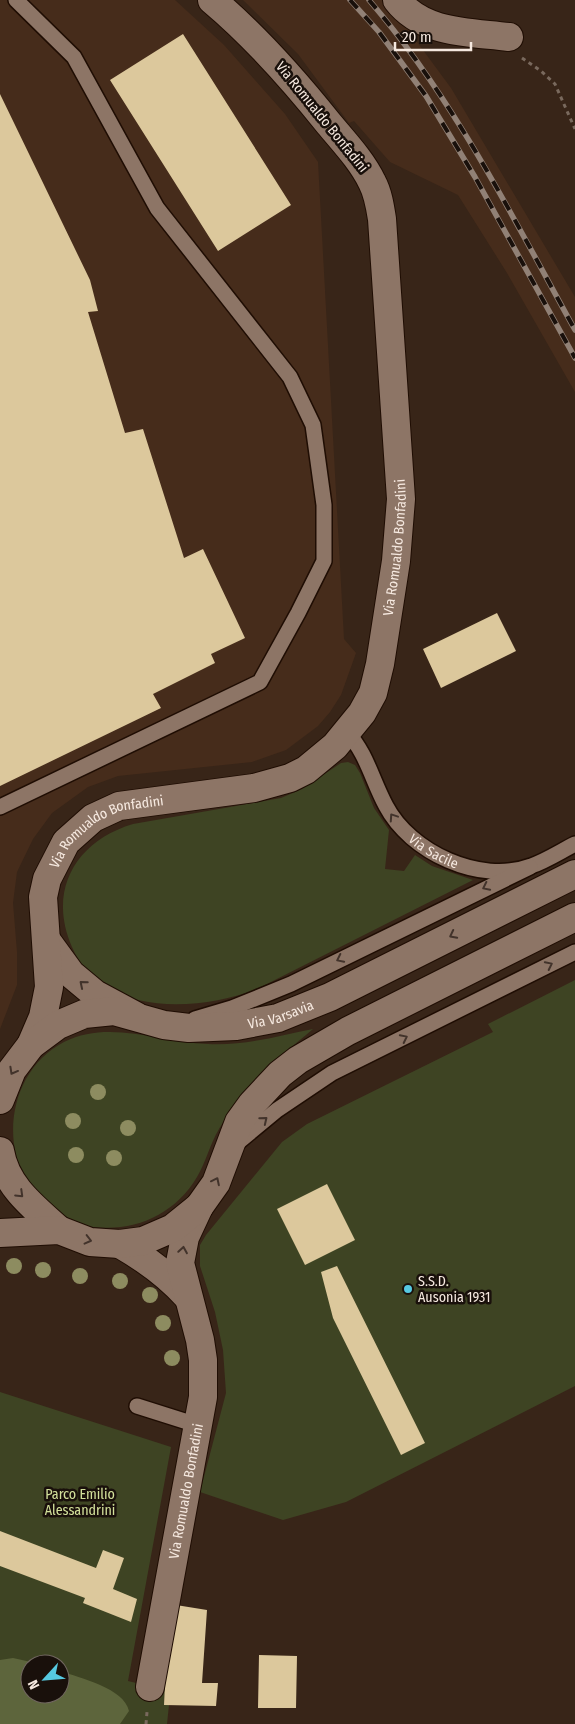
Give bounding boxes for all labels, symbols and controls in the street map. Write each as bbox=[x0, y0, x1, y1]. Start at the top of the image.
scale bar bbox=[395, 20, 471, 52]
text: 20 m bbox=[402, 28, 432, 46]
street label: Via Romualdo Bonfadini bbox=[272, 58, 372, 176]
street label: Via Romualdo Bonfadini bbox=[379, 479, 410, 617]
street label: Via Romualdo Bonfadini bbox=[46, 792, 164, 871]
one-way arrow bbox=[389, 813, 399, 822]
street label: Via Sacile bbox=[405, 830, 461, 872]
one-way arrow bbox=[482, 881, 491, 892]
one-way arrow bbox=[449, 929, 458, 939]
one-way arrow bbox=[336, 953, 345, 963]
one-way arrow bbox=[544, 961, 553, 971]
one-way arrow bbox=[79, 980, 88, 989]
street label: Via Varsavia bbox=[246, 996, 316, 1032]
one-way arrow bbox=[398, 1034, 407, 1044]
one-way arrow bbox=[9, 1065, 19, 1074]
one-way arrow bbox=[258, 1118, 267, 1126]
one-way arrow bbox=[209, 1177, 220, 1186]
one-way arrow bbox=[15, 1188, 24, 1197]
one-way arrow bbox=[84, 1234, 93, 1245]
one-way arrow bbox=[177, 1246, 187, 1255]
place label: S.S.D. Ausonia 1931 bbox=[418, 1273, 491, 1306]
marker: S.S.D. Ausonia 1931 bbox=[402, 1283, 414, 1295]
street label: Via Romualdo Bonfadini bbox=[165, 1422, 207, 1560]
park label: Parco Emilio Alessandrini bbox=[45, 1486, 115, 1519]
north arrow bbox=[20, 1654, 70, 1704]
text: N bbox=[24, 1677, 43, 1692]

